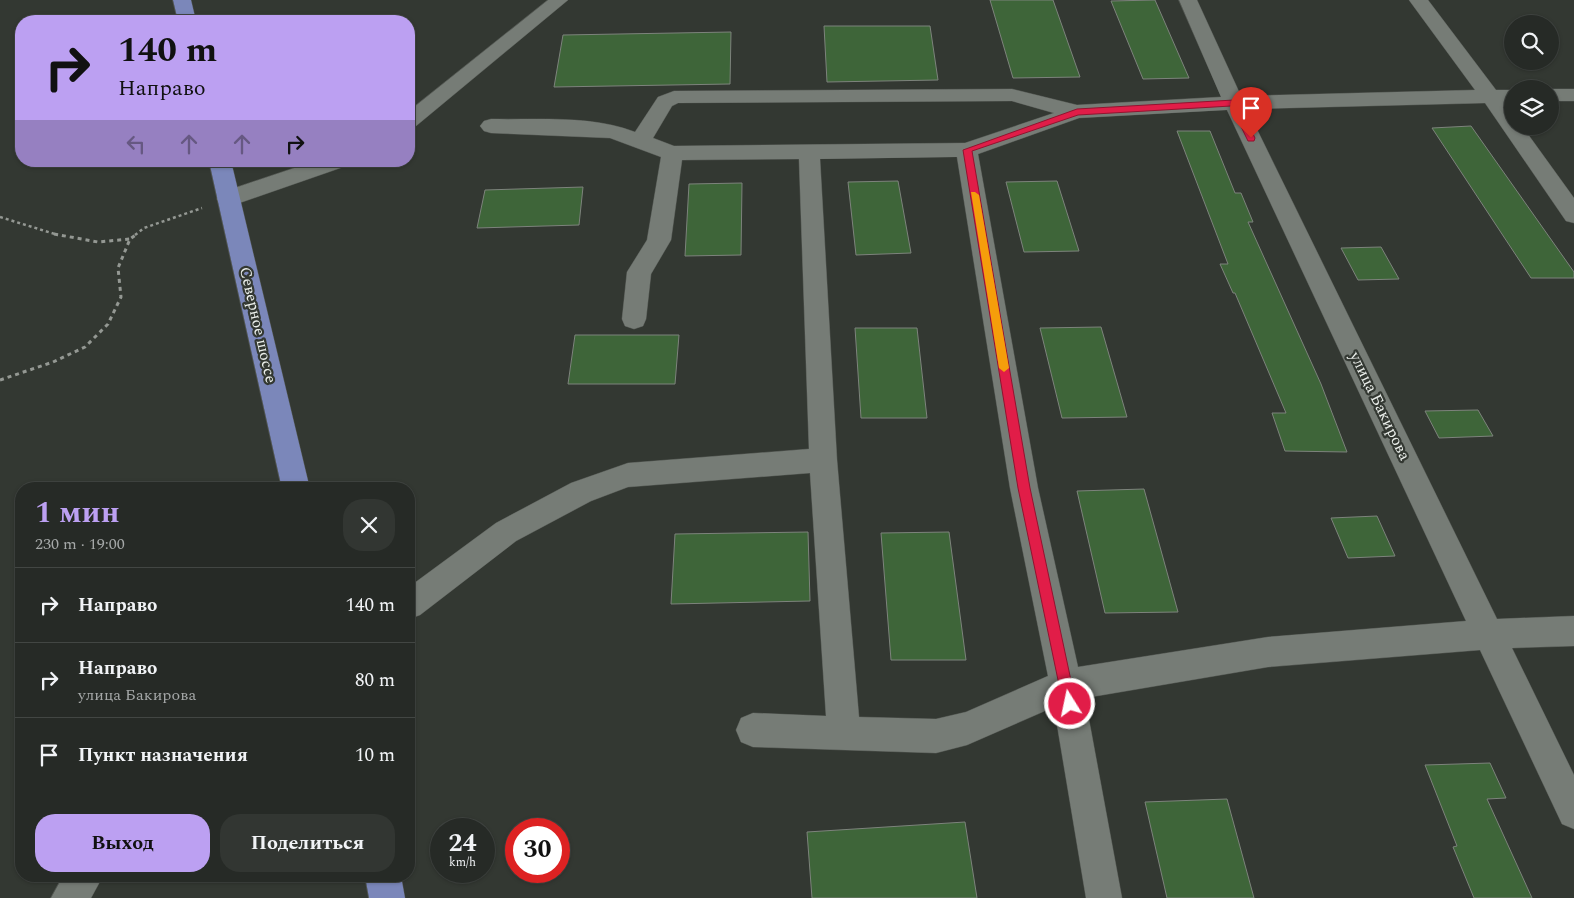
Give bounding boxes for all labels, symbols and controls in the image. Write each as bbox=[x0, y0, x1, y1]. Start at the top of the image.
map controls bbox=[1504, 15, 1559, 135]
button: search bbox=[1504, 15, 1559, 70]
text: 140 m bbox=[118, 24, 217, 77]
icon: right bbox=[35, 35, 100, 100]
text: Направо bbox=[118, 72, 206, 105]
button: layers bbox=[1504, 80, 1559, 135]
pin bbox=[1230, 87, 1272, 138]
icon: arrive bbox=[1237, 94, 1265, 122]
icon: left bbox=[122, 130, 150, 158]
icon: ahead bbox=[175, 130, 203, 158]
icon: ahead bbox=[228, 130, 256, 158]
icon: right bbox=[281, 130, 309, 158]
street label: Северное шоссе bbox=[233, 264, 283, 386]
street label: улица Бакирова bbox=[1343, 347, 1417, 465]
text: 1 мин bbox=[35, 490, 120, 536]
button: close bbox=[343, 499, 395, 551]
text: 230 m · 19:00 bbox=[35, 532, 125, 556]
icon: right bbox=[35, 591, 63, 619]
text: Направо bbox=[78, 591, 157, 620]
text: 140 m bbox=[345, 591, 395, 620]
text: Направо bbox=[78, 654, 157, 683]
icon: right bbox=[35, 666, 63, 694]
text: 80 m bbox=[355, 666, 395, 695]
position arrow bbox=[1043, 677, 1095, 729]
text: улица Бакирова bbox=[78, 683, 196, 707]
icon: arrive bbox=[35, 741, 63, 769]
text: Пункт назначения bbox=[78, 741, 248, 770]
text: 10 m bbox=[355, 741, 395, 770]
button: Выход bbox=[35, 814, 210, 872]
button: Поделиться bbox=[220, 814, 395, 872]
speed limit sign: 30 bbox=[505, 818, 570, 883]
text: 24 bbox=[448, 825, 477, 863]
text: km/h bbox=[449, 853, 476, 872]

